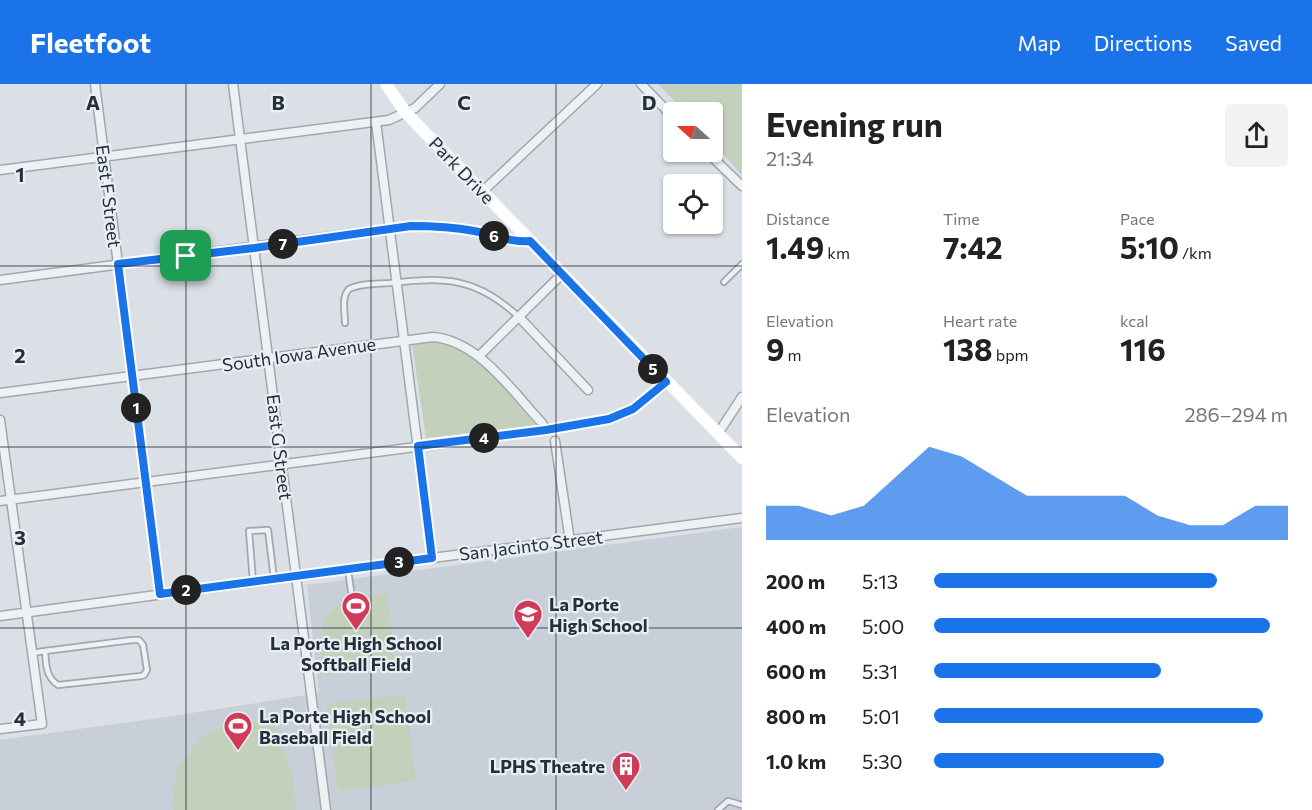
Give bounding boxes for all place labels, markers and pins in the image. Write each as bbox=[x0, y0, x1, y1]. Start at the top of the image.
pin: 6 bbox=[479, 221, 509, 251]
pin: 7 bbox=[268, 229, 298, 259]
pin bbox=[160, 230, 211, 281]
pin: 5 bbox=[638, 354, 668, 384]
pin: 1 bbox=[121, 393, 151, 423]
pin: 4 bbox=[469, 423, 499, 453]
pin: 3 bbox=[384, 547, 414, 577]
pin: 2 bbox=[171, 575, 201, 605]
sports icon: La Porte High School Softball Field bbox=[340, 590, 372, 632]
place label: La Porte High School bbox=[549, 593, 648, 636]
school or university icon: La Porte High School bbox=[512, 598, 544, 640]
place label: La Porte High School Softball Field bbox=[270, 632, 442, 675]
place label: La Porte High School Baseball Field bbox=[259, 705, 431, 748]
sports icon: La Porte High School Baseball Field bbox=[222, 710, 254, 752]
building icon: LPHS Theatre bbox=[610, 750, 642, 792]
place label: LPHS Theatre bbox=[490, 755, 605, 777]

